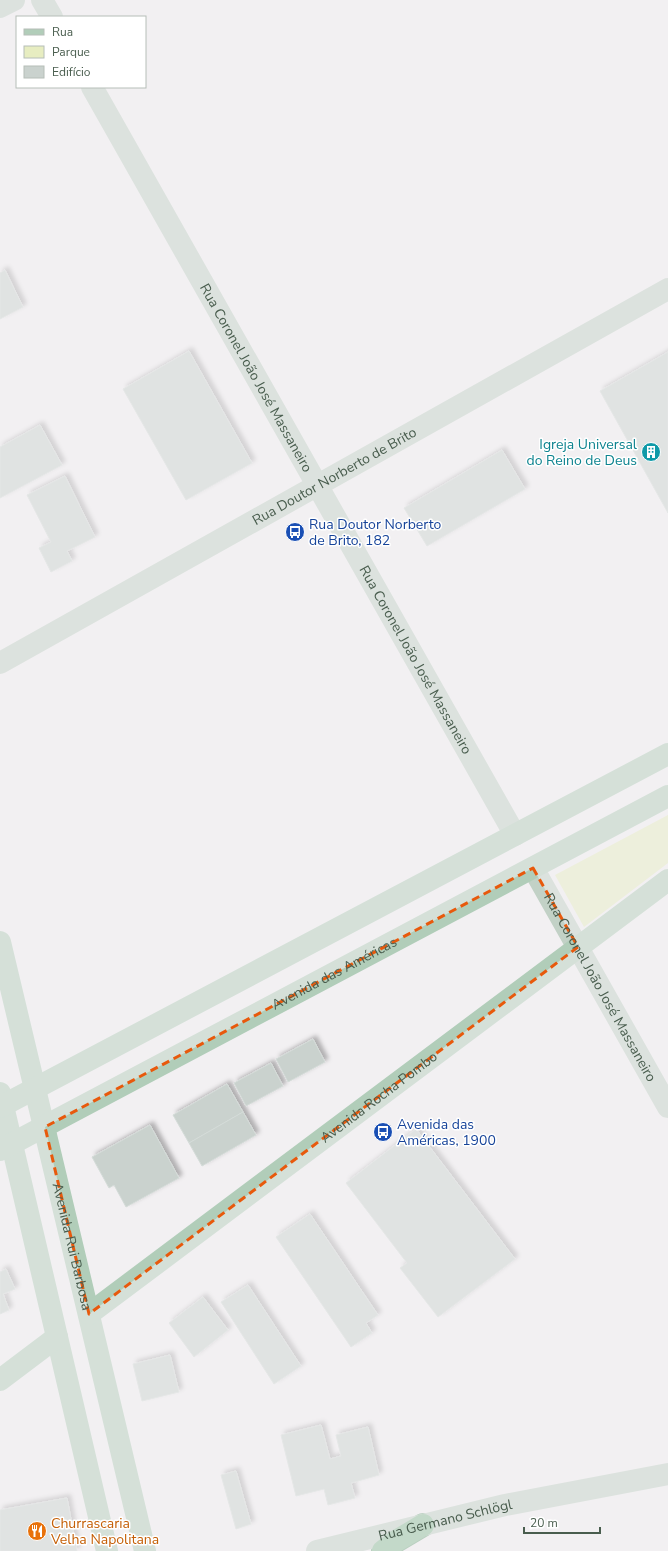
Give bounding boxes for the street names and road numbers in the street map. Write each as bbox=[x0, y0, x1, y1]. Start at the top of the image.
street label: Rua Coronel João José Massaneiro bbox=[195, 280, 317, 476]
street label: Rua Doutor Norberto de Brito bbox=[249, 422, 420, 530]
street label: Rua Coronel João José Massaneiro bbox=[355, 562, 477, 758]
street label: Rua Coronel João José Massaneiro bbox=[540, 889, 661, 1085]
street label: Avenida das Américas bbox=[268, 932, 400, 1014]
street label: Avenida Rocha Pombo bbox=[316, 1047, 441, 1147]
street label: Avenida Rui Barbosa bbox=[48, 1181, 97, 1312]
street label: Rua Germano Schlögl bbox=[376, 1494, 514, 1545]

